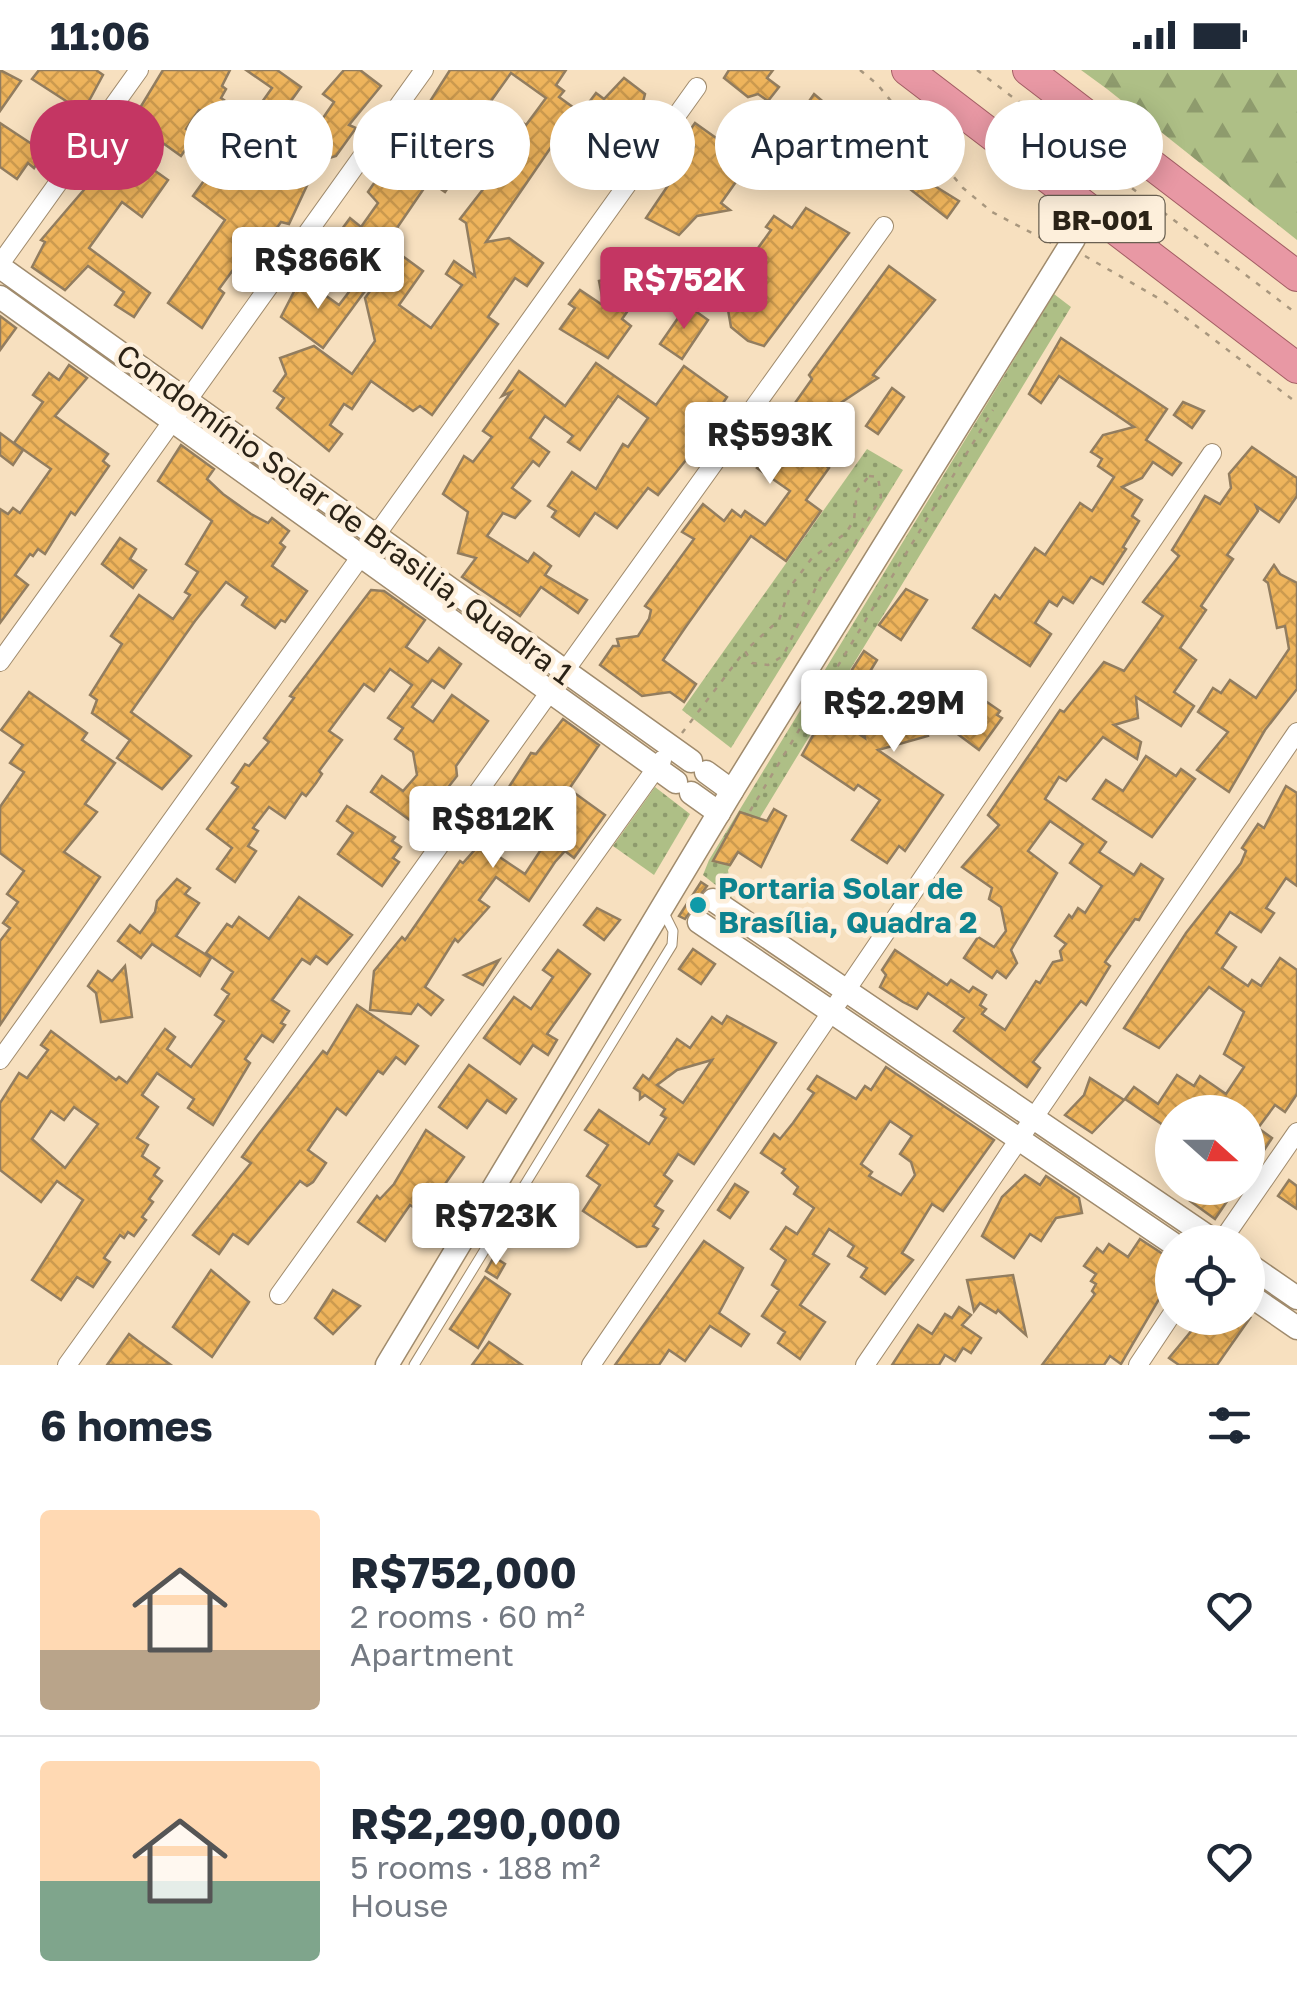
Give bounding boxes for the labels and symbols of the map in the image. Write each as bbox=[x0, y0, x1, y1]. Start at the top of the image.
road number: BR-001 bbox=[1040, 196, 1164, 242]
pin: R$866K bbox=[237, 227, 399, 312]
pin: R$752K bbox=[603, 247, 765, 332]
street label: Condomínio Solar de Brasilia, Quadra 1 bbox=[110, 336, 580, 692]
pin: R$593K bbox=[689, 402, 851, 487]
pin: R$2.29M bbox=[802, 670, 986, 755]
pin: R$812K bbox=[412, 786, 574, 871]
place label: Portaria Solar de Brasília, Quadra 2 bbox=[718, 870, 977, 940]
marker: Portaria Solar de Brasília, Quadra 2 bbox=[687, 894, 709, 916]
north arrow bbox=[1155, 1095, 1265, 1205]
pin: R$723K bbox=[415, 1183, 577, 1268]

